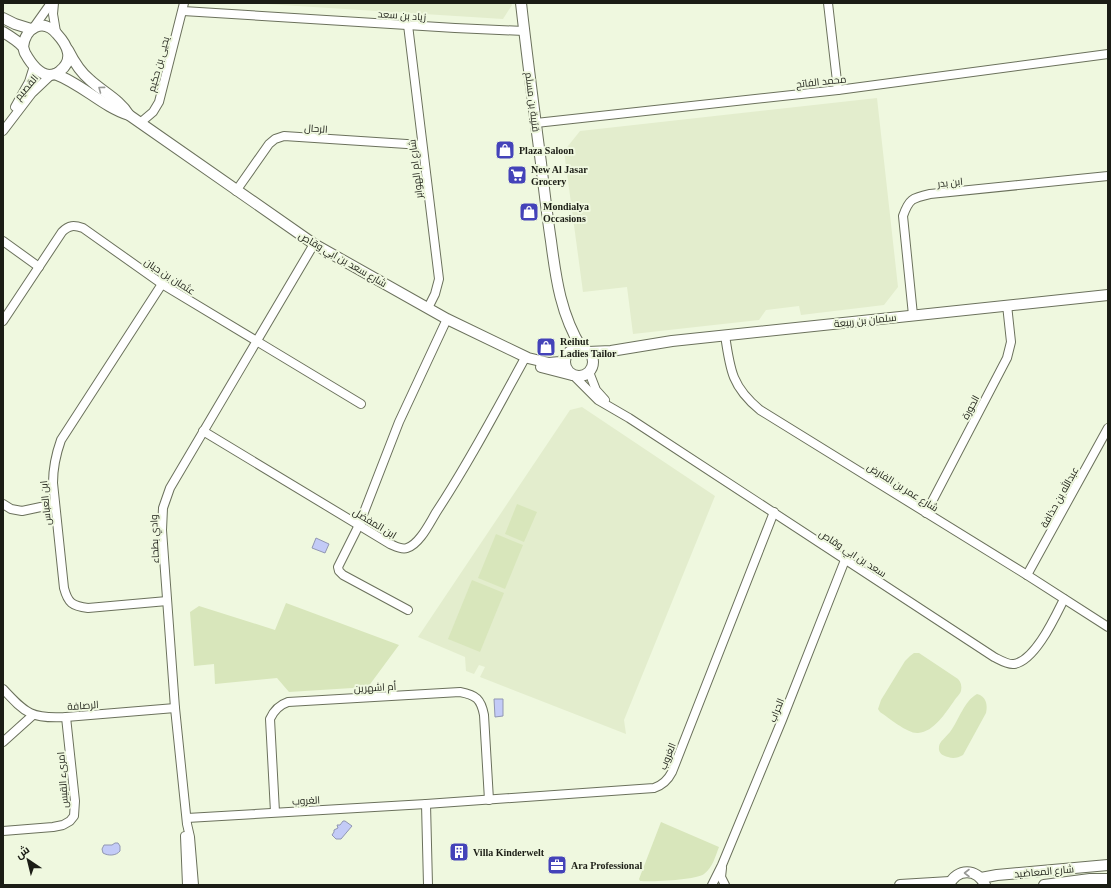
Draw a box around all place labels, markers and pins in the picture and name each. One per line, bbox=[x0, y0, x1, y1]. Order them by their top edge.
shop icon: Plaza Saloon bbox=[494, 139, 516, 161]
place label: Plaza Saloon bbox=[519, 145, 574, 156]
supermarket icon: New Al Jasar Grocery bbox=[506, 164, 528, 186]
place label: New Al Jasar Grocery bbox=[531, 164, 588, 187]
shop icon: Mondialya Occasions bbox=[518, 201, 540, 223]
place label: Mondialya Occasions bbox=[543, 201, 589, 224]
shop icon: Reihut Ladies Tailor bbox=[535, 336, 557, 358]
place label: Reihut Ladies Tailor bbox=[560, 336, 617, 359]
building icon: Villa Kinderwelt bbox=[448, 841, 470, 863]
place label: Villa Kinderwelt bbox=[473, 847, 545, 858]
office icon: Ara Professional bbox=[546, 854, 568, 876]
place label: Ara Professional bbox=[571, 860, 642, 871]

